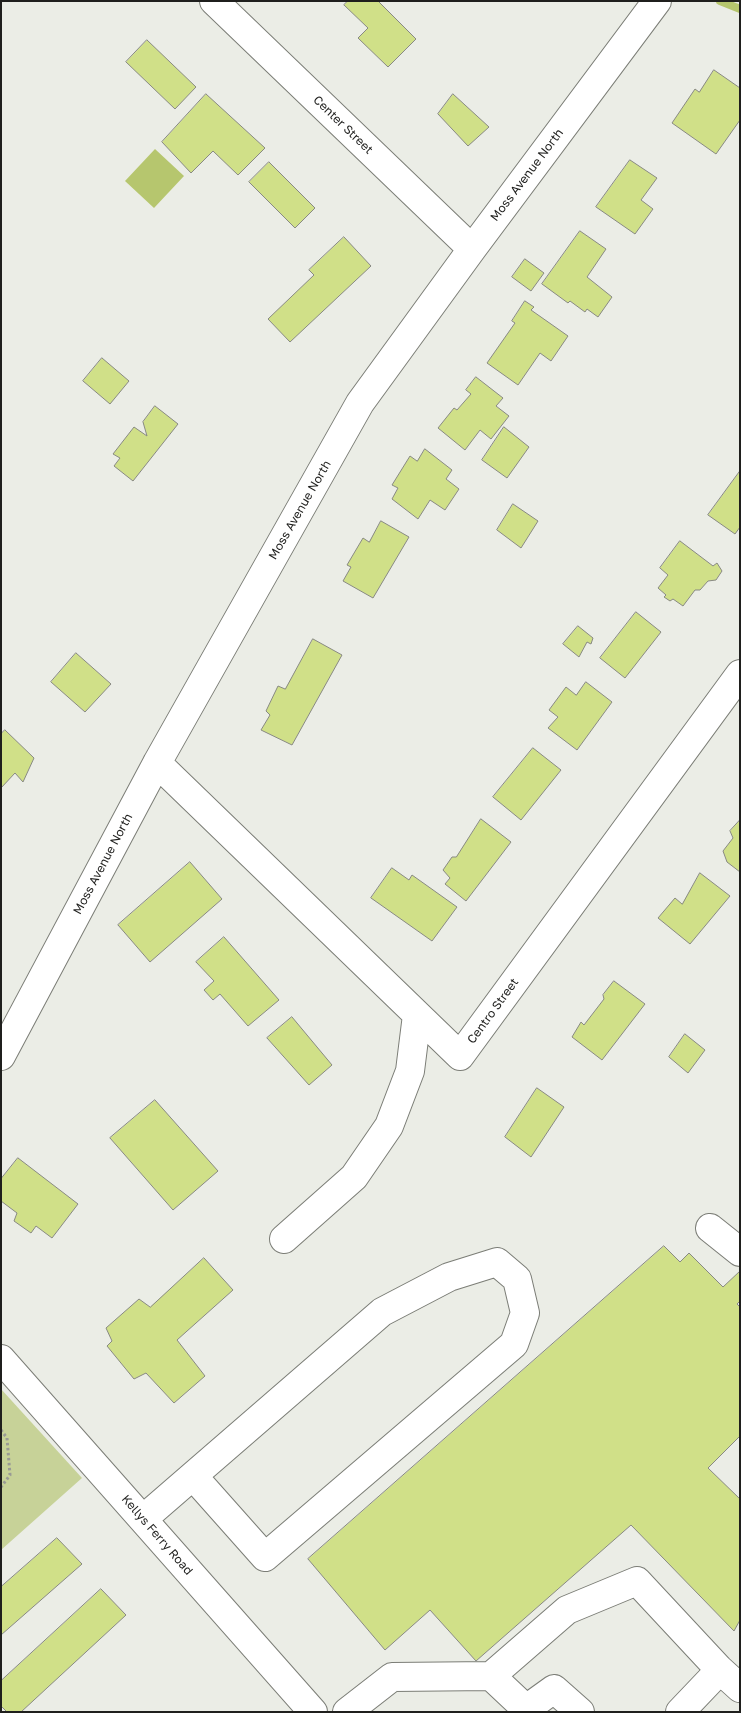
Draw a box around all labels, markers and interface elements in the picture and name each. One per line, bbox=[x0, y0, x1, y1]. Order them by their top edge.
street label: Center Street bbox=[310, 93, 376, 157]
street label: Moss Avenue North bbox=[488, 126, 566, 224]
street label: Moss Avenue North bbox=[266, 458, 334, 562]
street label: Moss Avenue North bbox=[70, 811, 136, 917]
street label: Centro Street bbox=[464, 975, 522, 1047]
street label: Kellys Ferry Road bbox=[118, 1492, 196, 1578]

